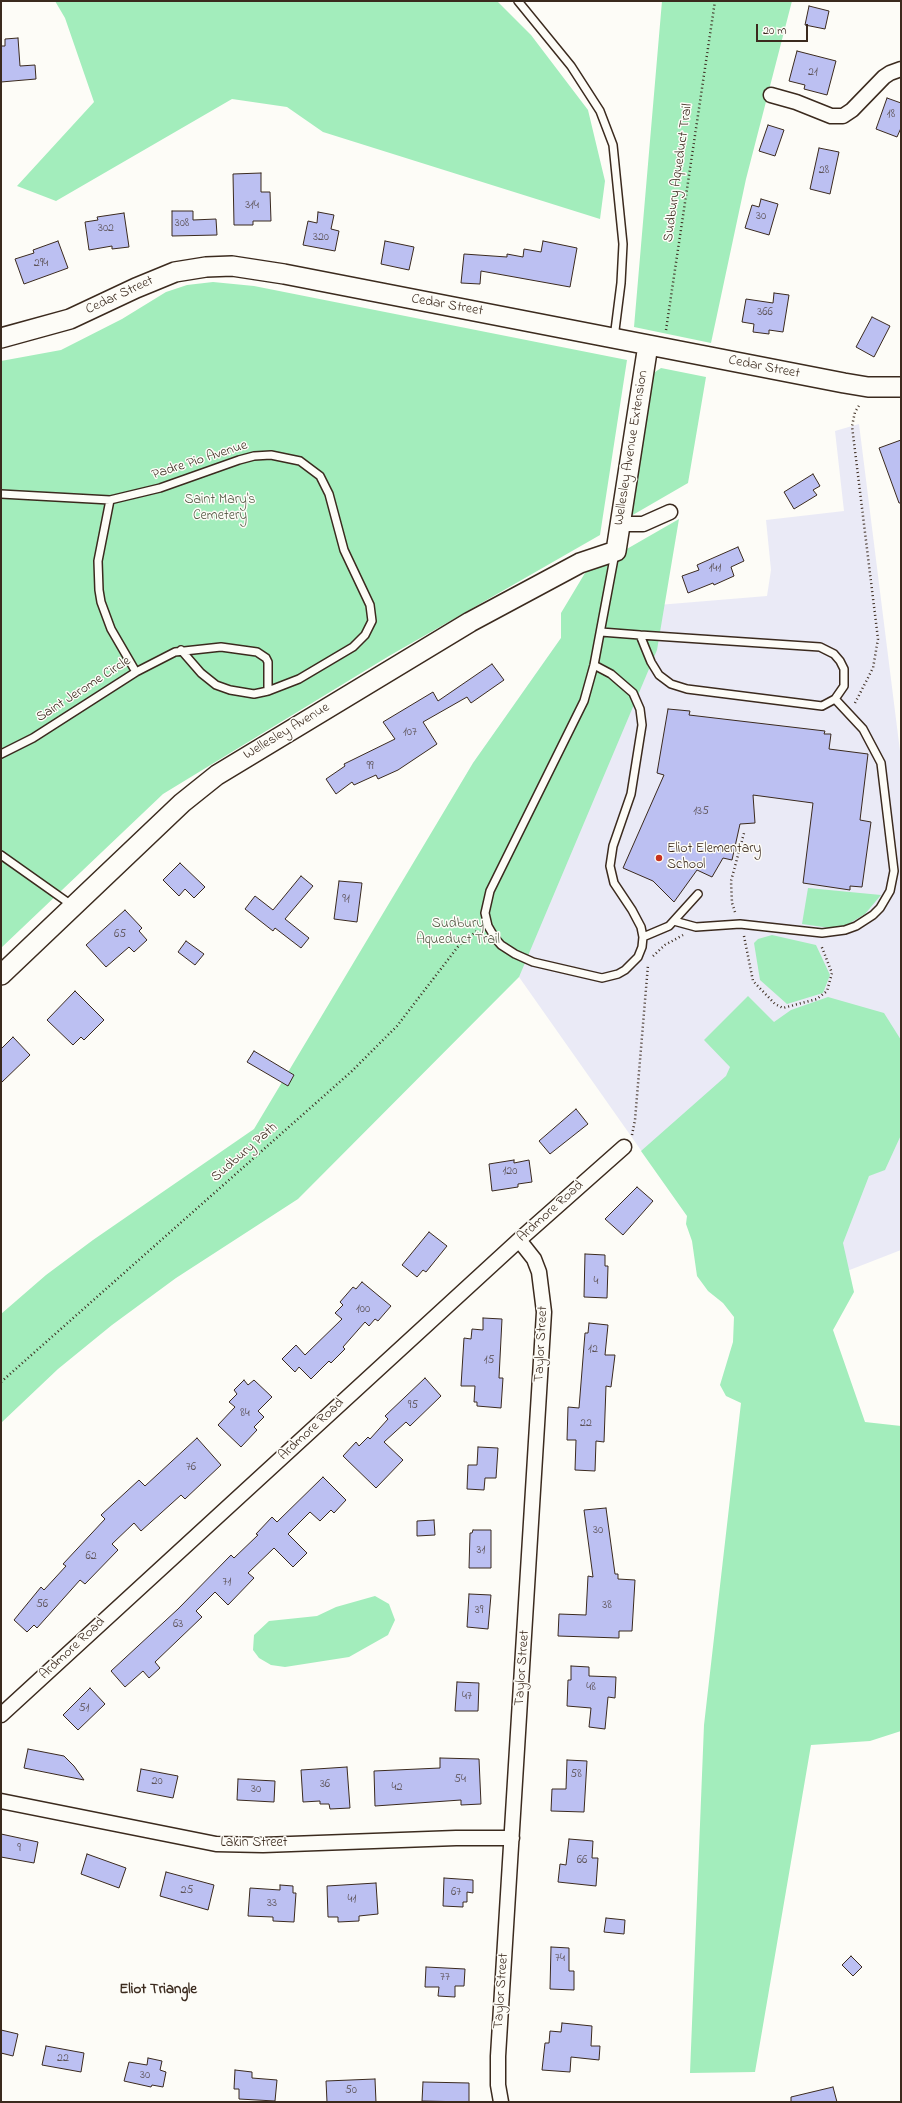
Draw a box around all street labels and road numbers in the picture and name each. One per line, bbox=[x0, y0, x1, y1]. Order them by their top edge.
street label: Sudbury Aqueduct Trail bbox=[661, 103, 697, 243]
street label: Cedar Street bbox=[84, 273, 156, 319]
street label: Cedar Street bbox=[410, 291, 484, 321]
street label: Cedar Street bbox=[727, 353, 801, 383]
street label: Wellesley Avenue Extension bbox=[611, 369, 653, 527]
street label: Padre Pio Avenue bbox=[150, 438, 250, 484]
street label: Saint Jerome Circle bbox=[34, 653, 134, 727]
street label: Wellesley Avenue bbox=[241, 700, 333, 764]
street label: Sudbury Path bbox=[209, 1120, 281, 1186]
street label: Ardmore Road bbox=[514, 1178, 588, 1246]
street label: Taylor Street bbox=[532, 1306, 552, 1382]
street label: Ardmore Road bbox=[276, 1395, 348, 1465]
street label: Ardmore Road bbox=[37, 1614, 109, 1684]
street label: Taylor Street bbox=[512, 1629, 534, 1707]
street label: Lakin Street bbox=[220, 1836, 288, 1852]
street label: Taylor Street bbox=[491, 1952, 513, 2030]

